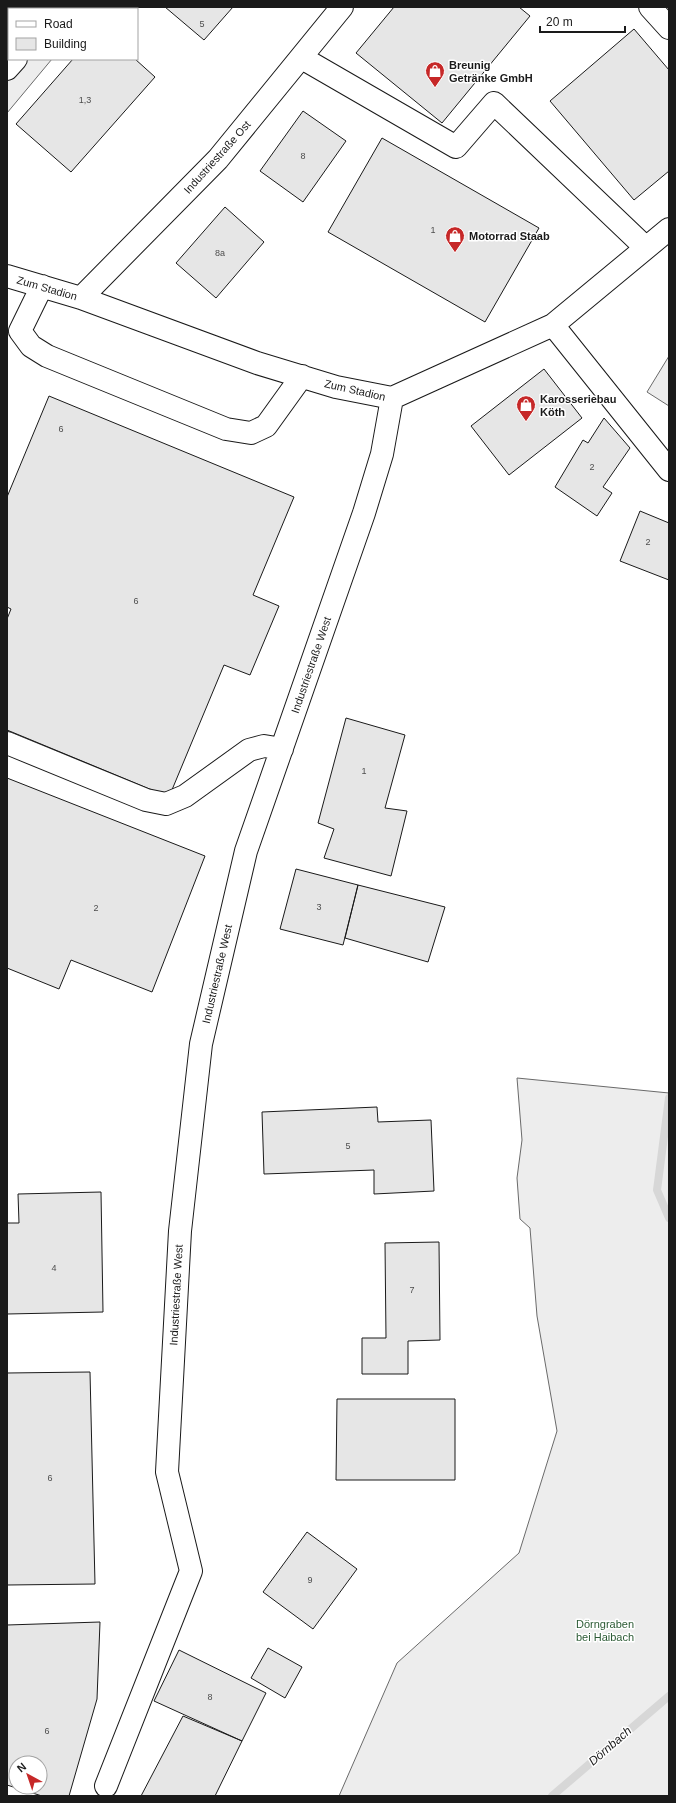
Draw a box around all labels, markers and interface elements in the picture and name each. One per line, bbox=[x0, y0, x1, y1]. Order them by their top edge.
legend bbox=[8, 8, 138, 60]
scale bar bbox=[540, 8, 625, 34]
text: 20 m bbox=[546, 15, 573, 29]
text: Road bbox=[44, 17, 73, 31]
house number: 5 bbox=[199, 19, 205, 29]
text: Building bbox=[44, 37, 87, 51]
place label: Breunig Getränke GmbH bbox=[449, 59, 533, 84]
shop icon: Breunig Getränke GmbH bbox=[424, 60, 446, 88]
house number: 1,3 bbox=[79, 95, 91, 105]
street label: Industriestraße Ost bbox=[181, 118, 253, 196]
house number: 8 bbox=[300, 151, 306, 161]
house number: 1 bbox=[430, 225, 436, 235]
shop icon: Motorrad Staab bbox=[444, 225, 466, 253]
place label: Motorrad Staab bbox=[469, 230, 550, 242]
house number: 8a bbox=[215, 248, 225, 258]
street label: Zum Stadion bbox=[15, 274, 79, 302]
street label: Zum Stadion bbox=[323, 377, 387, 403]
place label: Karosseriebau Köth bbox=[540, 393, 616, 418]
shop icon: Karosseriebau Köth bbox=[515, 394, 537, 422]
house number: 6 bbox=[58, 424, 64, 434]
house number: 2 bbox=[589, 462, 595, 472]
house number: 2 bbox=[645, 537, 651, 547]
house number: 6 bbox=[133, 596, 139, 606]
street label: Industriestraße West bbox=[289, 615, 333, 715]
house number: 1 bbox=[361, 766, 367, 776]
house number: 3 bbox=[316, 902, 322, 912]
house number: 2 bbox=[93, 903, 99, 913]
street label: Industriestraße West bbox=[200, 923, 234, 1025]
house number: 5 bbox=[345, 1141, 351, 1151]
street label: Industriestraße West bbox=[167, 1244, 185, 1346]
house number: 4 bbox=[51, 1263, 57, 1273]
house number: 7 bbox=[409, 1285, 415, 1295]
house number: 6 bbox=[47, 1473, 53, 1483]
house number: 9 bbox=[307, 1575, 313, 1585]
park label: Dörngraben bei Haibach bbox=[576, 1618, 634, 1643]
house number: 8 bbox=[207, 1692, 213, 1702]
water label: Dörnbach bbox=[586, 1723, 634, 1768]
house number: 6 bbox=[44, 1726, 50, 1736]
north arrow bbox=[8, 1755, 48, 1795]
text: N bbox=[15, 1760, 29, 1774]

